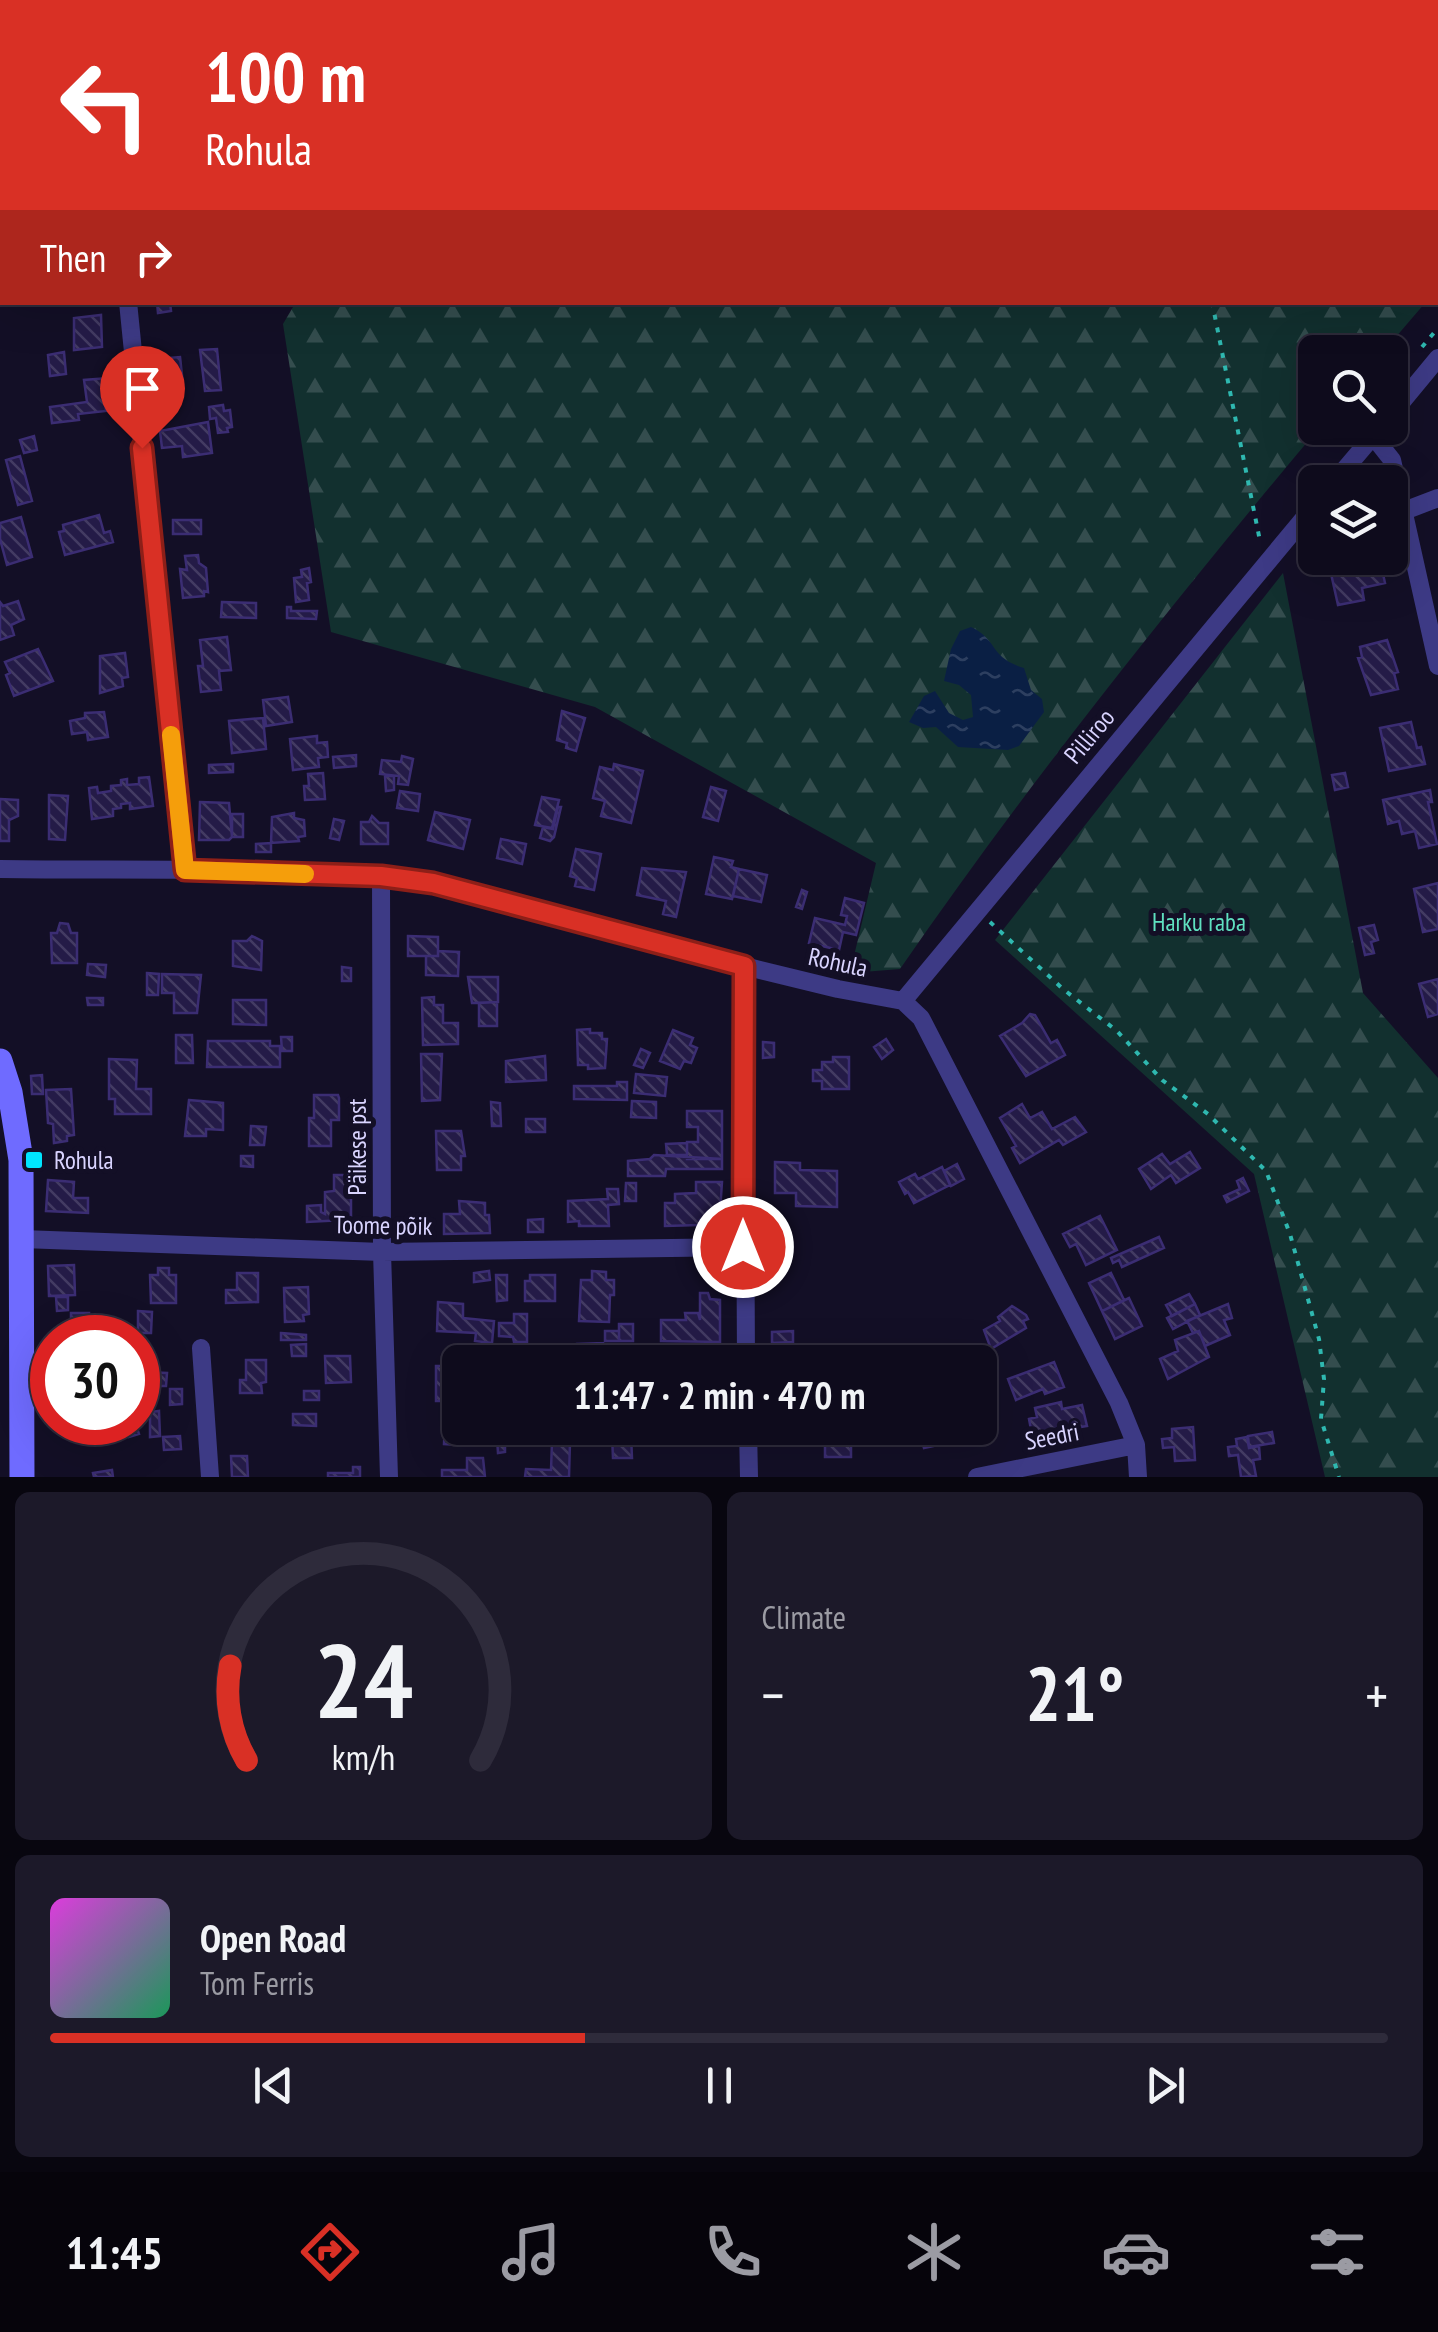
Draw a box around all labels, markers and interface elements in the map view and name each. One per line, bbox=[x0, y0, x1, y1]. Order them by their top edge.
text: 100 m bbox=[205, 31, 366, 121]
icon: left bbox=[40, 40, 170, 170]
text: Rohula bbox=[205, 119, 312, 177]
icon: right bbox=[126, 230, 181, 285]
text: Then bbox=[40, 233, 106, 282]
map controls bbox=[1298, 335, 1408, 575]
button: search bbox=[1298, 335, 1408, 445]
pin bbox=[100, 346, 185, 449]
icon: arrive bbox=[115, 361, 170, 416]
button: layers bbox=[1298, 465, 1408, 575]
street label: Pilliroo bbox=[1057, 702, 1121, 770]
park label: Harku raba bbox=[1152, 906, 1246, 938]
street label: Rohula bbox=[806, 940, 870, 984]
street label: Päikese pst bbox=[341, 1099, 373, 1195]
place label: Rohula bbox=[54, 1144, 114, 1176]
marker: Rohula bbox=[23, 1149, 45, 1171]
position arrow bbox=[691, 1195, 795, 1299]
street label: Toome põik bbox=[333, 1208, 433, 1242]
speed limit sign: 30 bbox=[30, 1315, 160, 1445]
text: 11:47 · 2 min · 470 m bbox=[573, 1370, 866, 1419]
street label: Seedri bbox=[1022, 1415, 1082, 1457]
text: Climate bbox=[762, 1596, 846, 1638]
text: 24 bbox=[314, 1612, 413, 1747]
text: 21° bbox=[1025, 1645, 1124, 1742]
text: − bbox=[762, 1659, 784, 1730]
text: + bbox=[1365, 1659, 1388, 1730]
text: km/h bbox=[332, 1734, 395, 1780]
text: Open Road bbox=[200, 1913, 346, 1962]
text: Tom Ferris bbox=[200, 1962, 314, 2004]
icon: previous bbox=[246, 2058, 301, 2113]
icon: pause bbox=[692, 2058, 747, 2113]
icon: next bbox=[1138, 2058, 1193, 2113]
icon: directions bbox=[295, 2217, 365, 2287]
icon: music bbox=[496, 2217, 566, 2287]
icon: phone bbox=[698, 2217, 768, 2287]
icon: climate bbox=[899, 2217, 969, 2287]
icon: car bbox=[1101, 2217, 1171, 2287]
icon: filters bbox=[1302, 2217, 1372, 2287]
text: 11:45 bbox=[66, 2223, 163, 2281]

